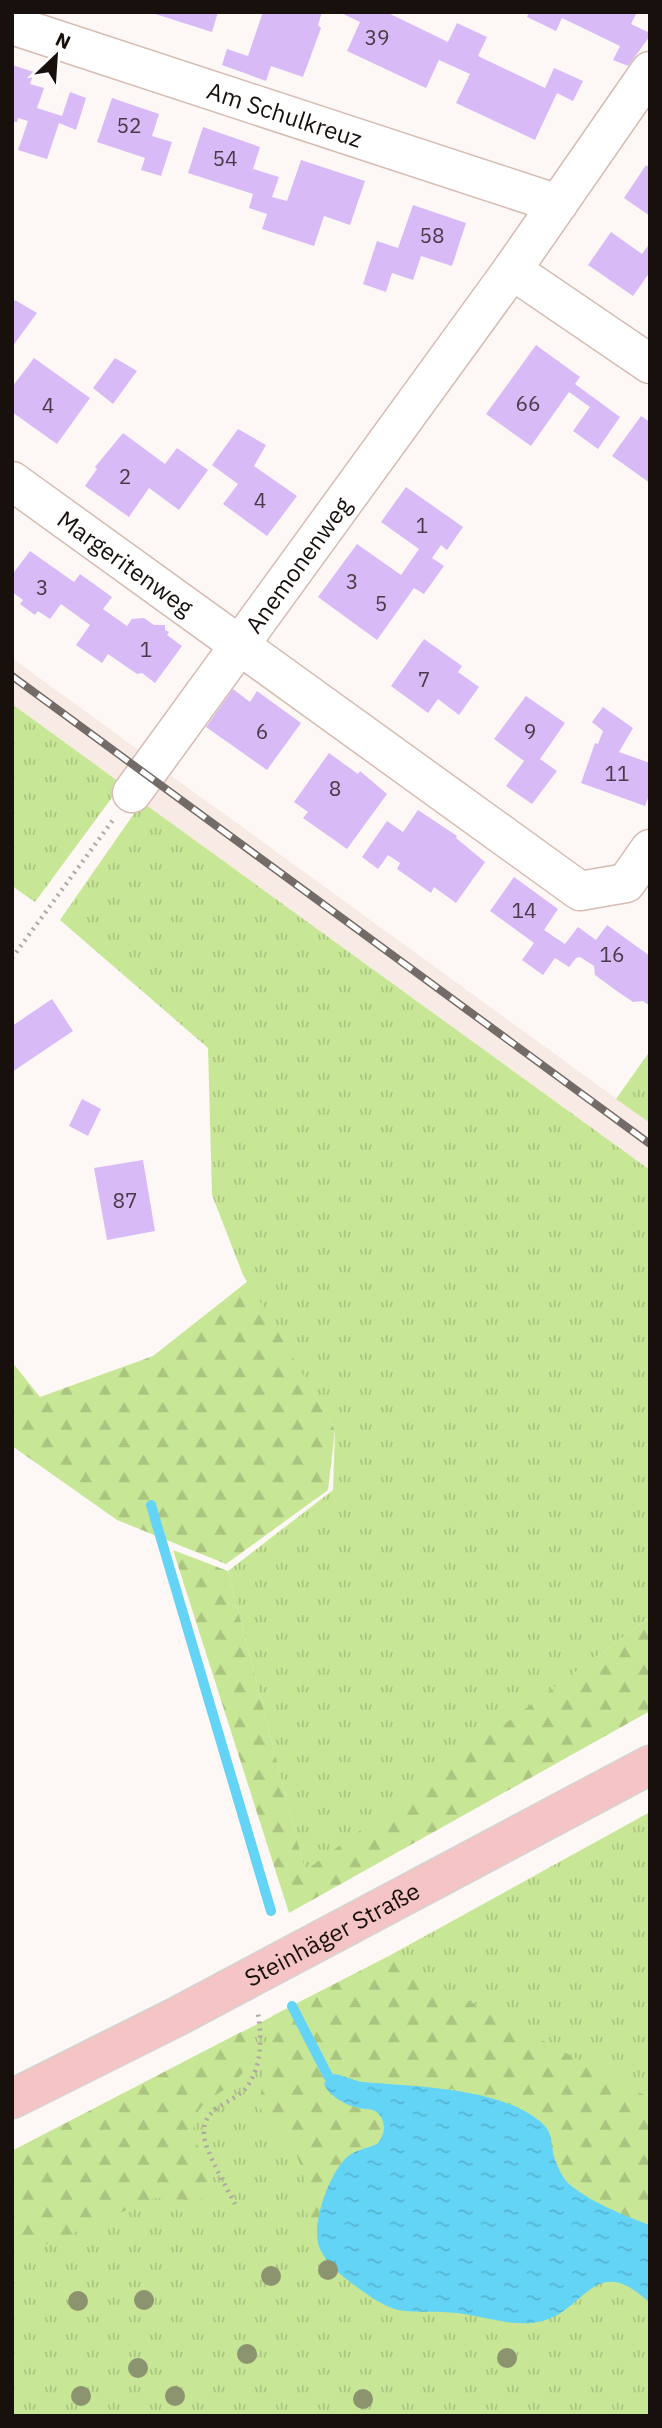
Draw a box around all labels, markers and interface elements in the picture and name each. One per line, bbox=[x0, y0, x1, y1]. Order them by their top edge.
north arrow bbox=[21, 21, 91, 91]
house number: 39 bbox=[364, 23, 390, 51]
text: N bbox=[52, 27, 74, 54]
street label: Am Schulkreuz bbox=[203, 74, 366, 155]
house number: 52 bbox=[116, 111, 142, 139]
house number: 54 bbox=[212, 144, 238, 172]
house number: 58 bbox=[419, 221, 445, 249]
house number: 66 bbox=[515, 389, 541, 417]
house number: 4 bbox=[42, 391, 54, 419]
house number: 2 bbox=[119, 462, 131, 490]
house number: 4 bbox=[254, 486, 266, 514]
street label: Anemonenweg bbox=[237, 490, 358, 639]
street label: Margeritenweg bbox=[51, 503, 200, 623]
house number: 1 bbox=[416, 511, 428, 539]
house number: 3 bbox=[346, 567, 358, 595]
house number: 3 bbox=[36, 573, 48, 601]
house number: 5 bbox=[375, 589, 387, 617]
house number: 1 bbox=[140, 635, 152, 663]
house number: 7 bbox=[418, 665, 430, 693]
house number: 6 bbox=[256, 717, 268, 745]
house number: 9 bbox=[524, 717, 536, 745]
house number: 11 bbox=[604, 759, 630, 787]
house number: 8 bbox=[329, 774, 341, 802]
house number: 14 bbox=[511, 896, 537, 924]
house number: 16 bbox=[599, 940, 625, 968]
house number: 87 bbox=[112, 1186, 138, 1214]
street label: Steinhäger Straße bbox=[239, 1874, 425, 1994]

